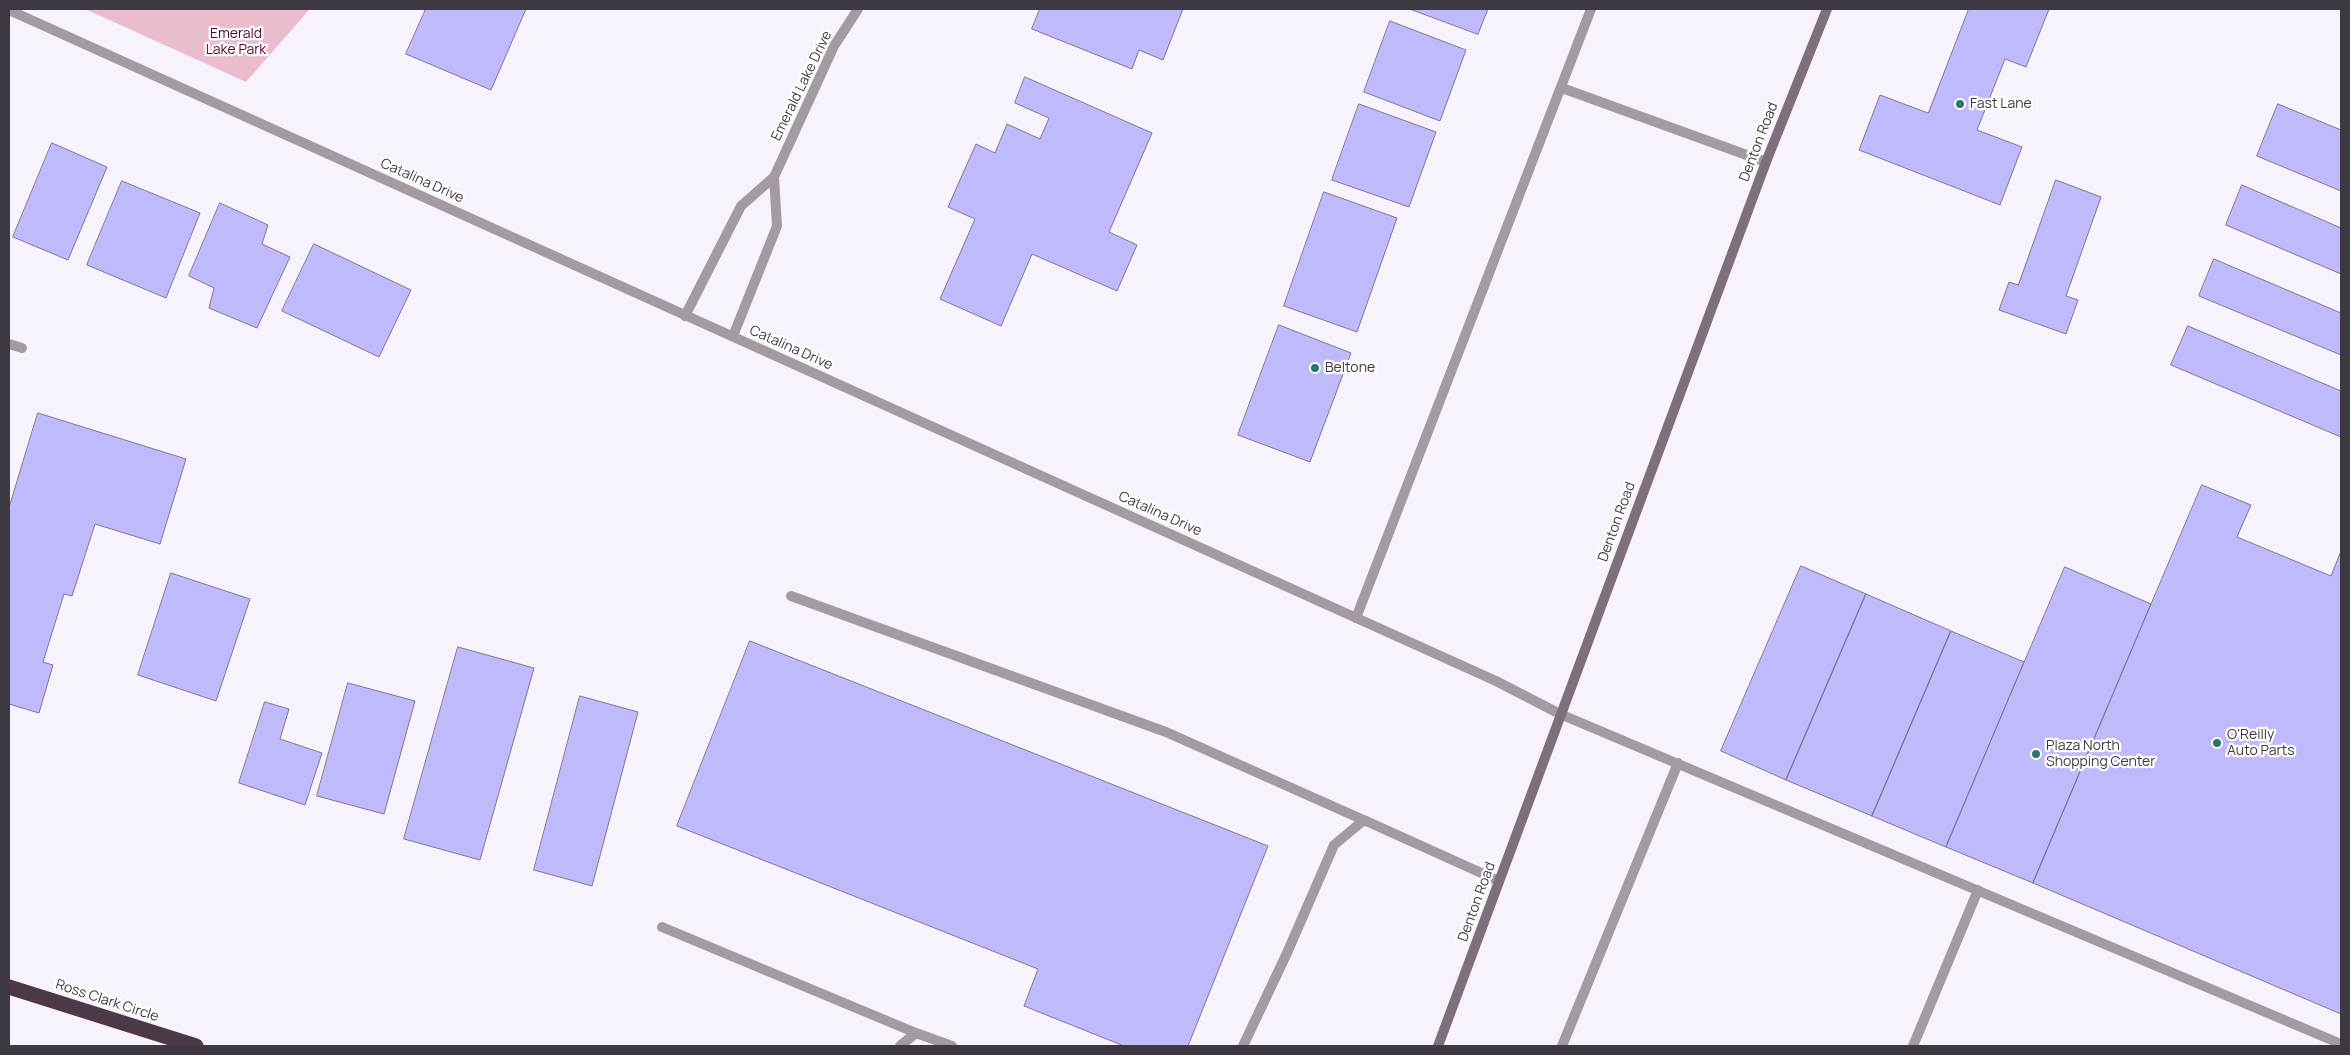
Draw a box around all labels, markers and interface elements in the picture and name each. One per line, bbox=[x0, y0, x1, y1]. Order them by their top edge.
park label: Emerald Lake Park bbox=[206, 26, 266, 58]
street label: Emerald Lake Drive bbox=[768, 28, 836, 144]
place label: Fast Lane bbox=[1970, 96, 2032, 112]
marker: Fast Lane bbox=[1954, 98, 1966, 110]
street label: Denton Road bbox=[1736, 100, 1782, 184]
street label: Catalina Drive bbox=[378, 155, 466, 207]
street label: Catalina Drive bbox=[747, 322, 835, 374]
place label: Beltone bbox=[1325, 360, 1375, 376]
marker: Beltone bbox=[1309, 362, 1321, 374]
street label: Denton Road bbox=[1595, 480, 1639, 564]
street label: Catalina Drive bbox=[1116, 488, 1204, 540]
place label: O'Reilly Auto Parts bbox=[2227, 727, 2295, 760]
marker: O'Reilly Auto Parts bbox=[2211, 737, 2223, 749]
place label: Plaza North Shopping Center bbox=[2046, 738, 2155, 770]
marker: Plaza North Shopping Center bbox=[2030, 748, 2042, 760]
street label: Denton Road bbox=[1455, 860, 1499, 944]
street label: Ross Clark Circle bbox=[53, 976, 161, 1026]

